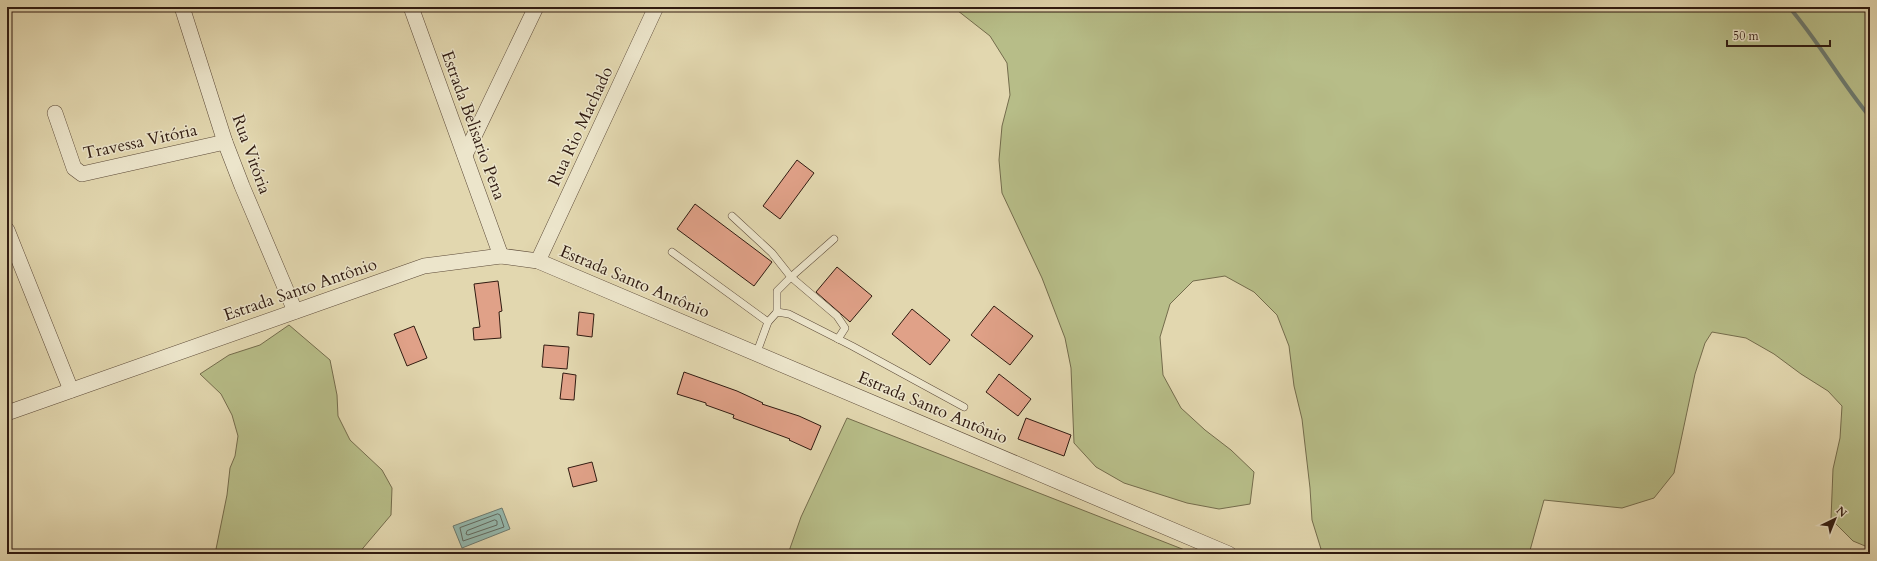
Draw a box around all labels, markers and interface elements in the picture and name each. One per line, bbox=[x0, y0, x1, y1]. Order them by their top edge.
scale bar bbox=[1727, 22, 1830, 48]
text: 50 m bbox=[1733, 28, 1760, 44]
street label: Estrada Belisario Pena bbox=[436, 47, 511, 203]
street label: Rua Rio Machado bbox=[543, 63, 618, 190]
street label: Rua Vitória bbox=[226, 111, 277, 198]
street label: Travessa Vitória bbox=[81, 118, 200, 165]
street label: Estrada Santo Antônio bbox=[556, 239, 713, 323]
street label: Estrada Santo Antônio bbox=[220, 252, 380, 326]
street label: Estrada Santo Antônio bbox=[854, 365, 1011, 449]
north arrow bbox=[1815, 499, 1855, 539]
text: N bbox=[1833, 503, 1850, 521]

